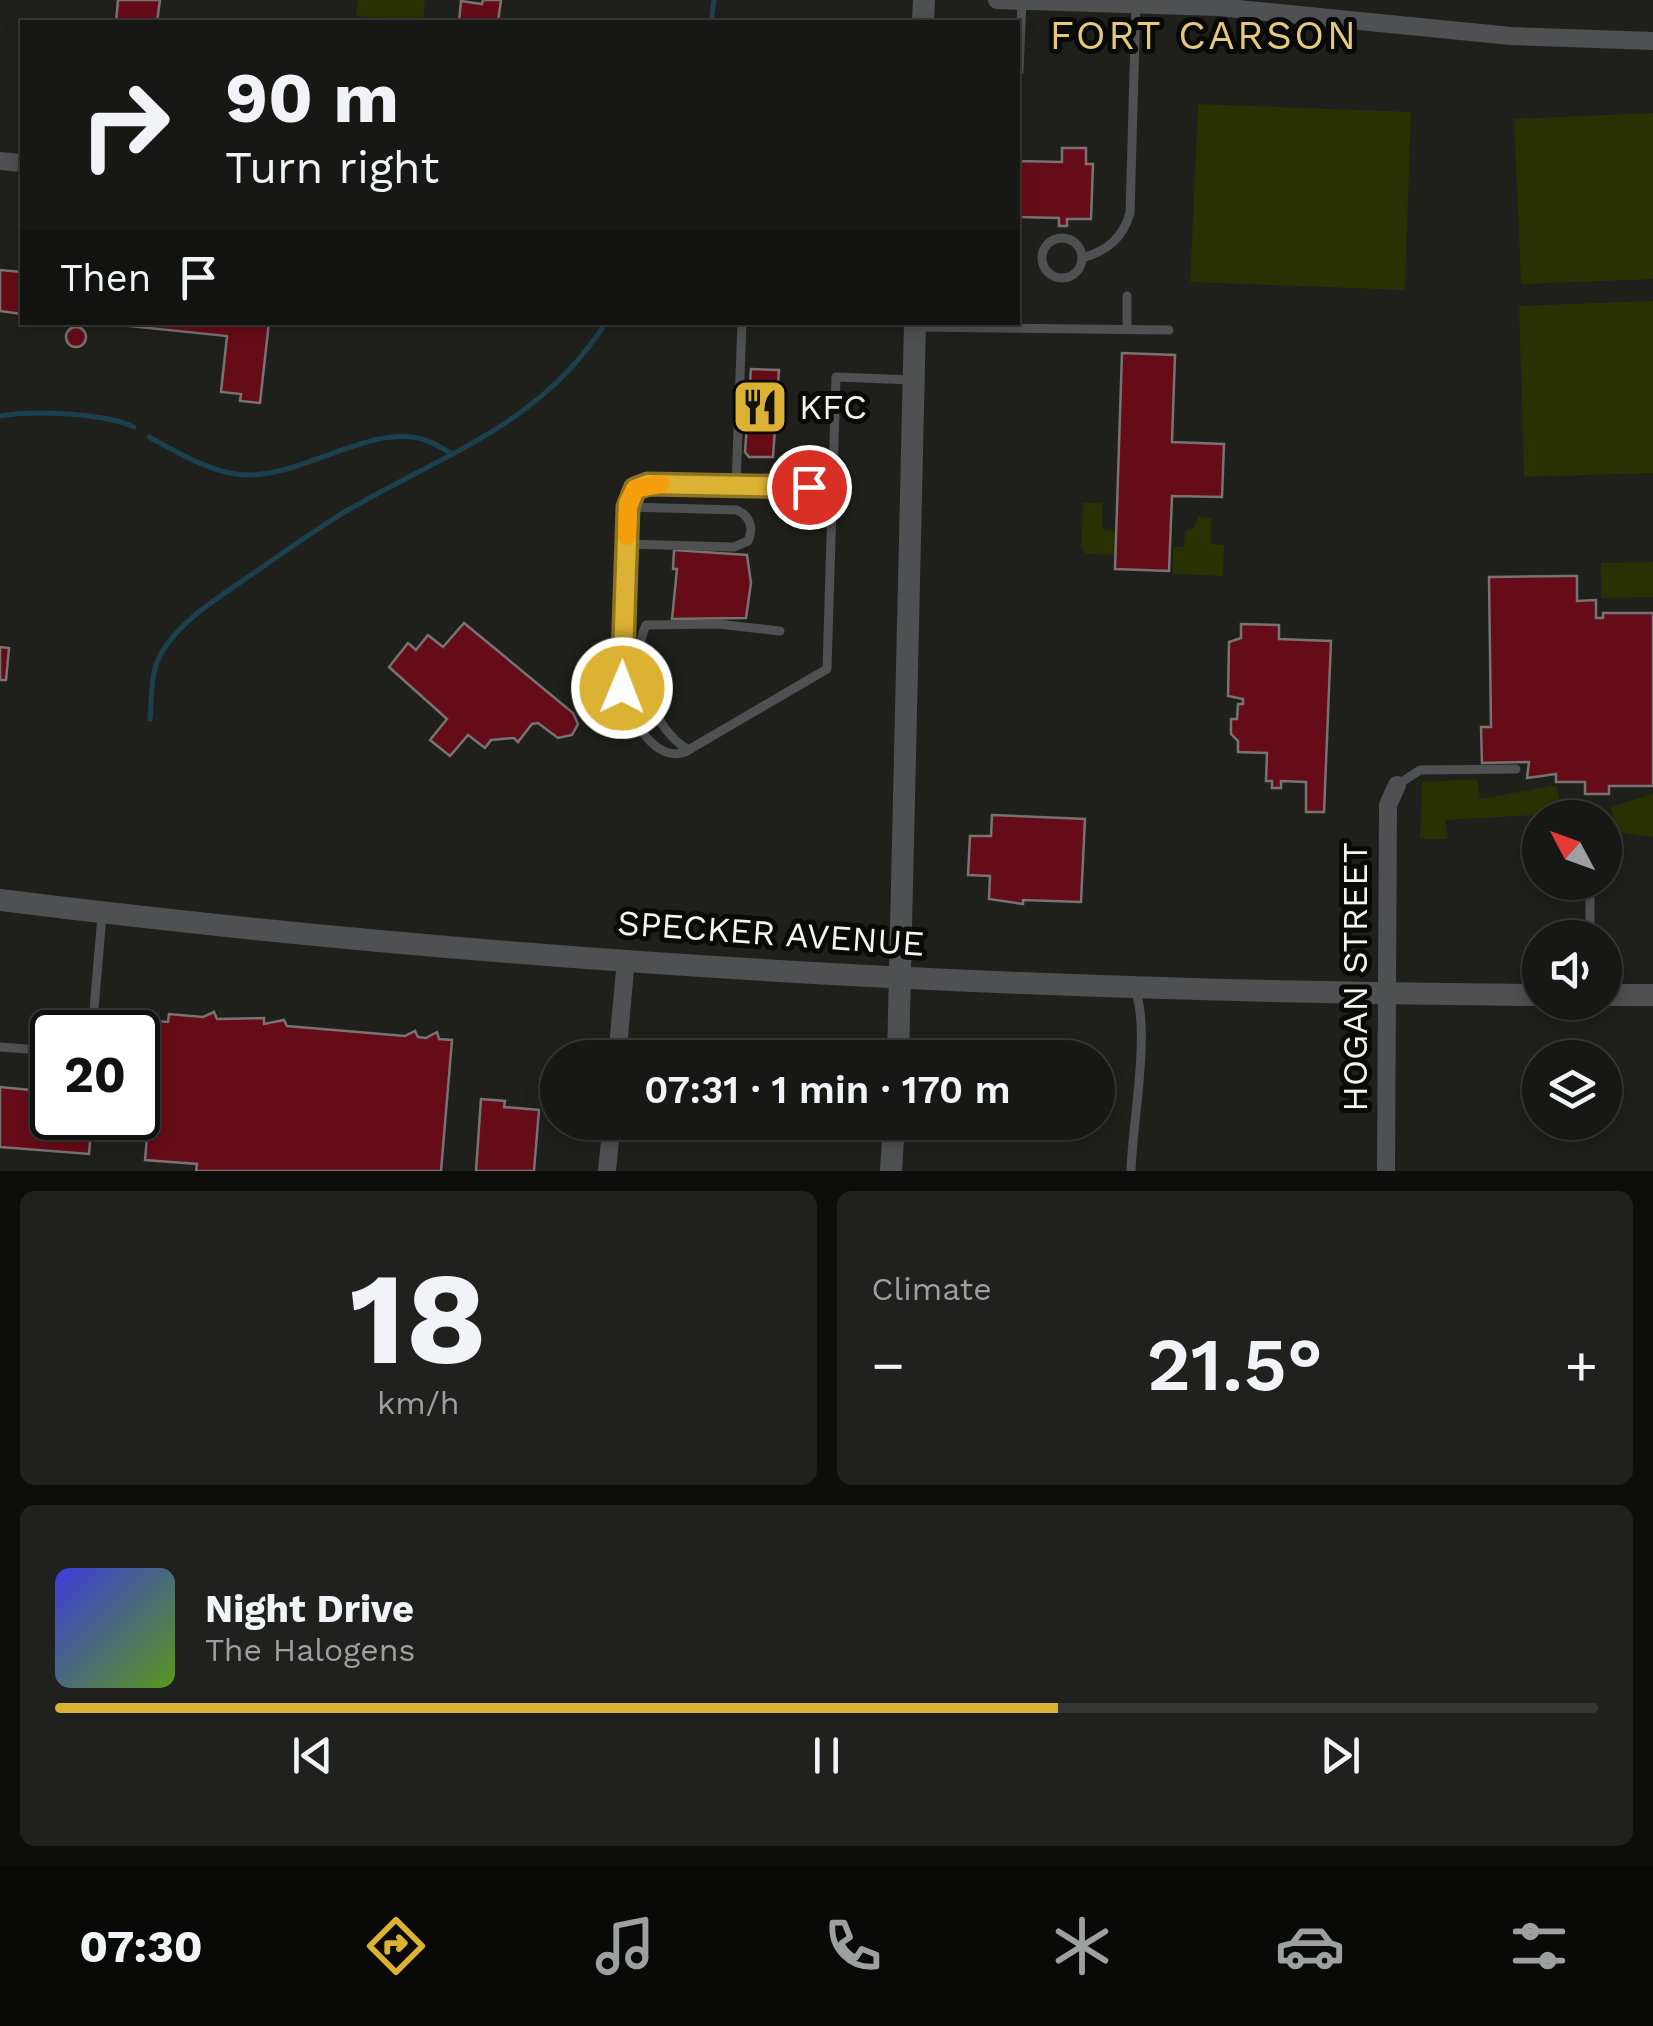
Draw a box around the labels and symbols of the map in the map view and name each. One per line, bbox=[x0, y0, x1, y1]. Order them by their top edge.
district label: FORT CARSON bbox=[1049, 12, 1359, 59]
restaurant icon: KFC bbox=[730, 377, 790, 437]
place label: KFC bbox=[799, 386, 867, 428]
pin bbox=[767, 445, 852, 530]
position arrow bbox=[570, 636, 674, 740]
north arrow bbox=[1522, 800, 1622, 900]
street label: HOGAN STREET bbox=[1334, 842, 1376, 1112]
street label: SPECKER AVENUE bbox=[616, 901, 926, 965]
speed limit sign: 20 bbox=[30, 1010, 160, 1140]

